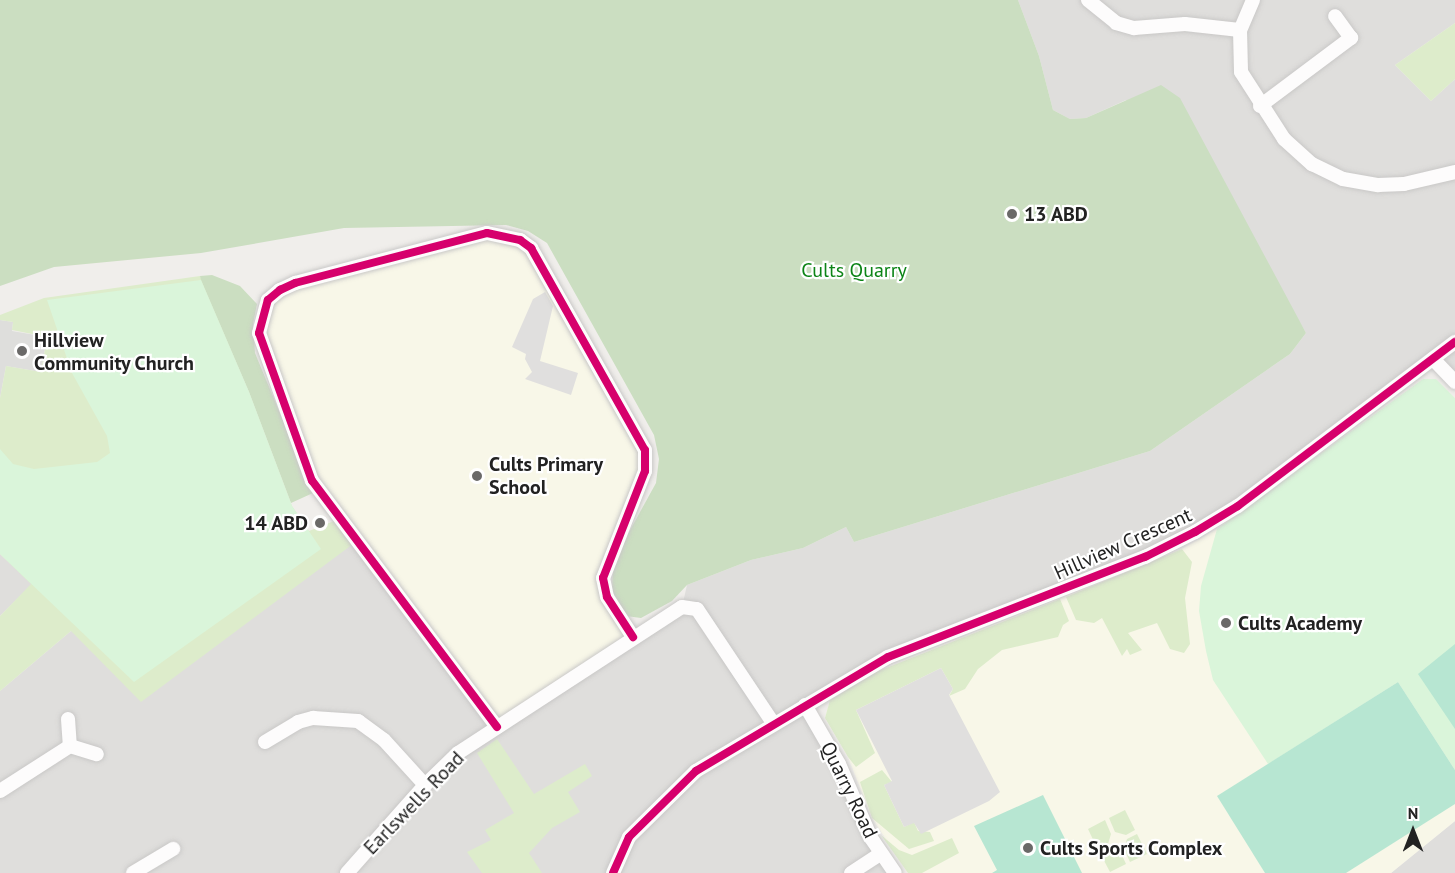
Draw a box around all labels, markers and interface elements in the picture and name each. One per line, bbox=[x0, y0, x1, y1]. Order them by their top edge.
place label: 13 ABD bbox=[1024, 202, 1089, 226]
marker: 13 ABD bbox=[1005, 207, 1019, 221]
park label: Cults Quarry bbox=[801, 258, 907, 282]
place label: Hillview Community Church bbox=[34, 328, 195, 375]
marker: Hillview Community Church bbox=[15, 344, 29, 358]
place label: Cults Primary School bbox=[489, 452, 603, 499]
marker: Cults Primary School bbox=[470, 469, 484, 483]
street label: Hillview Crescent bbox=[1050, 503, 1196, 585]
place label: 14 ABD bbox=[243, 511, 308, 535]
marker: 14 ABD bbox=[313, 516, 327, 530]
place label: Cults Academy bbox=[1238, 611, 1363, 635]
marker: Cults Academy bbox=[1219, 616, 1233, 630]
street label: Quarry Road bbox=[815, 738, 883, 842]
street label: Earlswells Road bbox=[359, 746, 469, 860]
north arrow bbox=[1383, 801, 1443, 861]
text: N bbox=[1408, 803, 1418, 823]
place label: Cults Sports Complex bbox=[1040, 836, 1223, 860]
marker: Cults Sports Complex bbox=[1021, 841, 1035, 855]

